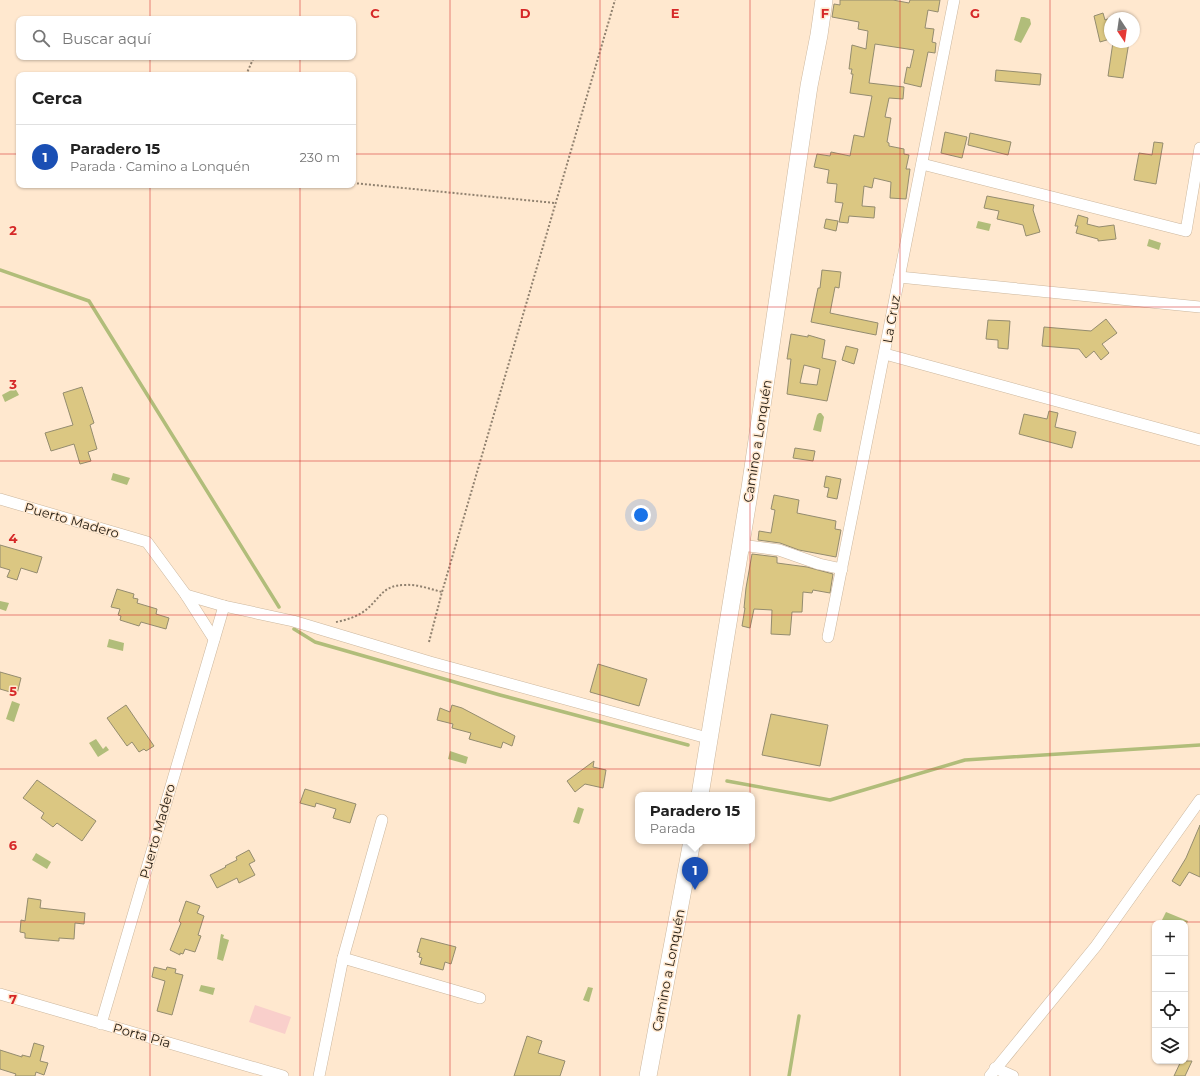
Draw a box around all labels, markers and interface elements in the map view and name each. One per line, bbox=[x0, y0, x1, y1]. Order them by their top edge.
text: C bbox=[370, 5, 380, 21]
text: D bbox=[520, 5, 531, 21]
text: E bbox=[671, 5, 680, 21]
text: F bbox=[821, 5, 829, 21]
text: G bbox=[970, 5, 980, 21]
north arrow bbox=[1104, 12, 1140, 48]
search box bbox=[16, 16, 356, 60]
icon: search bbox=[30, 27, 52, 49]
text: Buscar aquí bbox=[62, 29, 151, 48]
text: Cerca bbox=[32, 88, 82, 108]
text: Paradero 15 bbox=[70, 139, 160, 158]
text: 1 bbox=[42, 149, 48, 165]
text: 230 m bbox=[299, 149, 340, 165]
text: Parada · Camino a Lonquén bbox=[70, 158, 250, 174]
text: 2 bbox=[9, 222, 17, 238]
street label: La Cruz bbox=[879, 293, 903, 344]
text: 3 bbox=[8, 376, 17, 392]
street label: Camino a Lonquén bbox=[739, 378, 775, 504]
street label: Puerto Madero bbox=[23, 499, 121, 541]
your location bbox=[631, 505, 651, 525]
text: 4 bbox=[9, 530, 18, 546]
text: 5 bbox=[9, 683, 17, 699]
street label: Puerto Madero bbox=[136, 782, 178, 880]
popup bbox=[635, 792, 755, 844]
text: Paradero 15 bbox=[650, 801, 740, 820]
text: Parada bbox=[650, 820, 696, 836]
text: 6 bbox=[9, 837, 18, 853]
pin: 1 bbox=[682, 857, 708, 890]
street label: Camino a Lonquén bbox=[648, 908, 688, 1032]
map controls bbox=[1152, 920, 1188, 1064]
button: + bbox=[1152, 920, 1188, 956]
button: − bbox=[1152, 956, 1188, 992]
text: 7 bbox=[9, 991, 17, 1007]
button: locate bbox=[1152, 992, 1188, 1028]
street label: Porta Pía bbox=[111, 1019, 173, 1051]
button: layers bbox=[1152, 1028, 1188, 1064]

